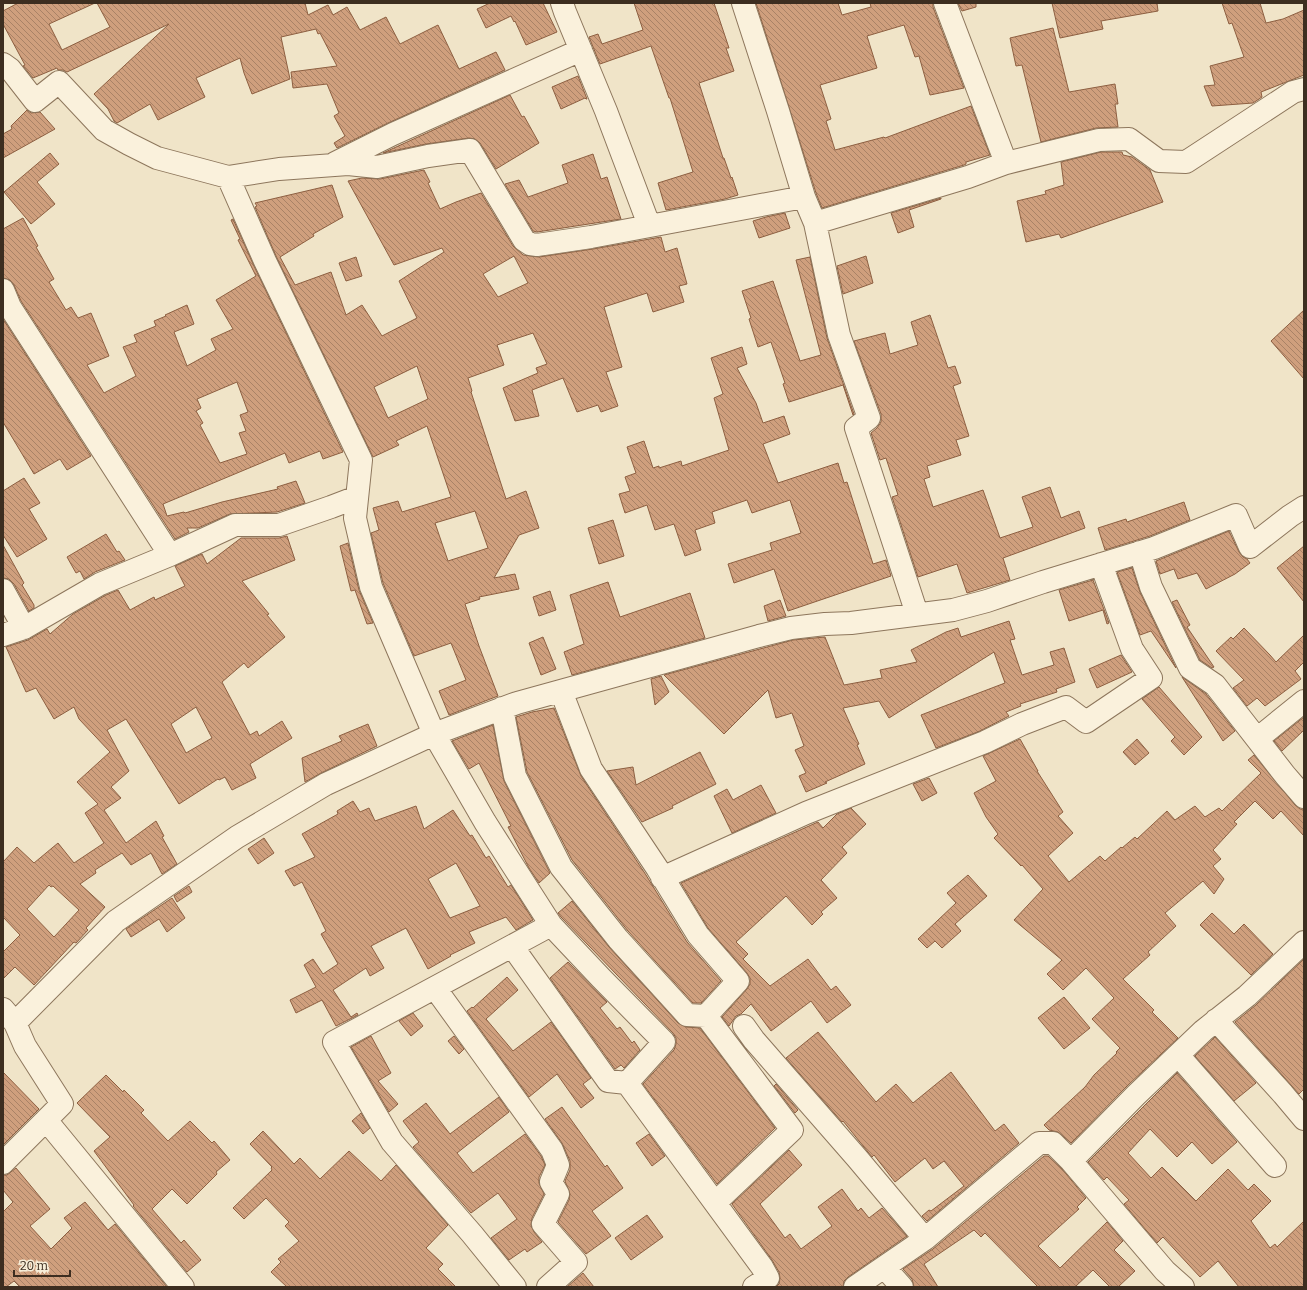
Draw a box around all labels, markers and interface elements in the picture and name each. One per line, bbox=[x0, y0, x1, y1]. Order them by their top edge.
scale bar bbox=[14, 1252, 70, 1278]
text: 20 m bbox=[20, 1259, 49, 1273]

